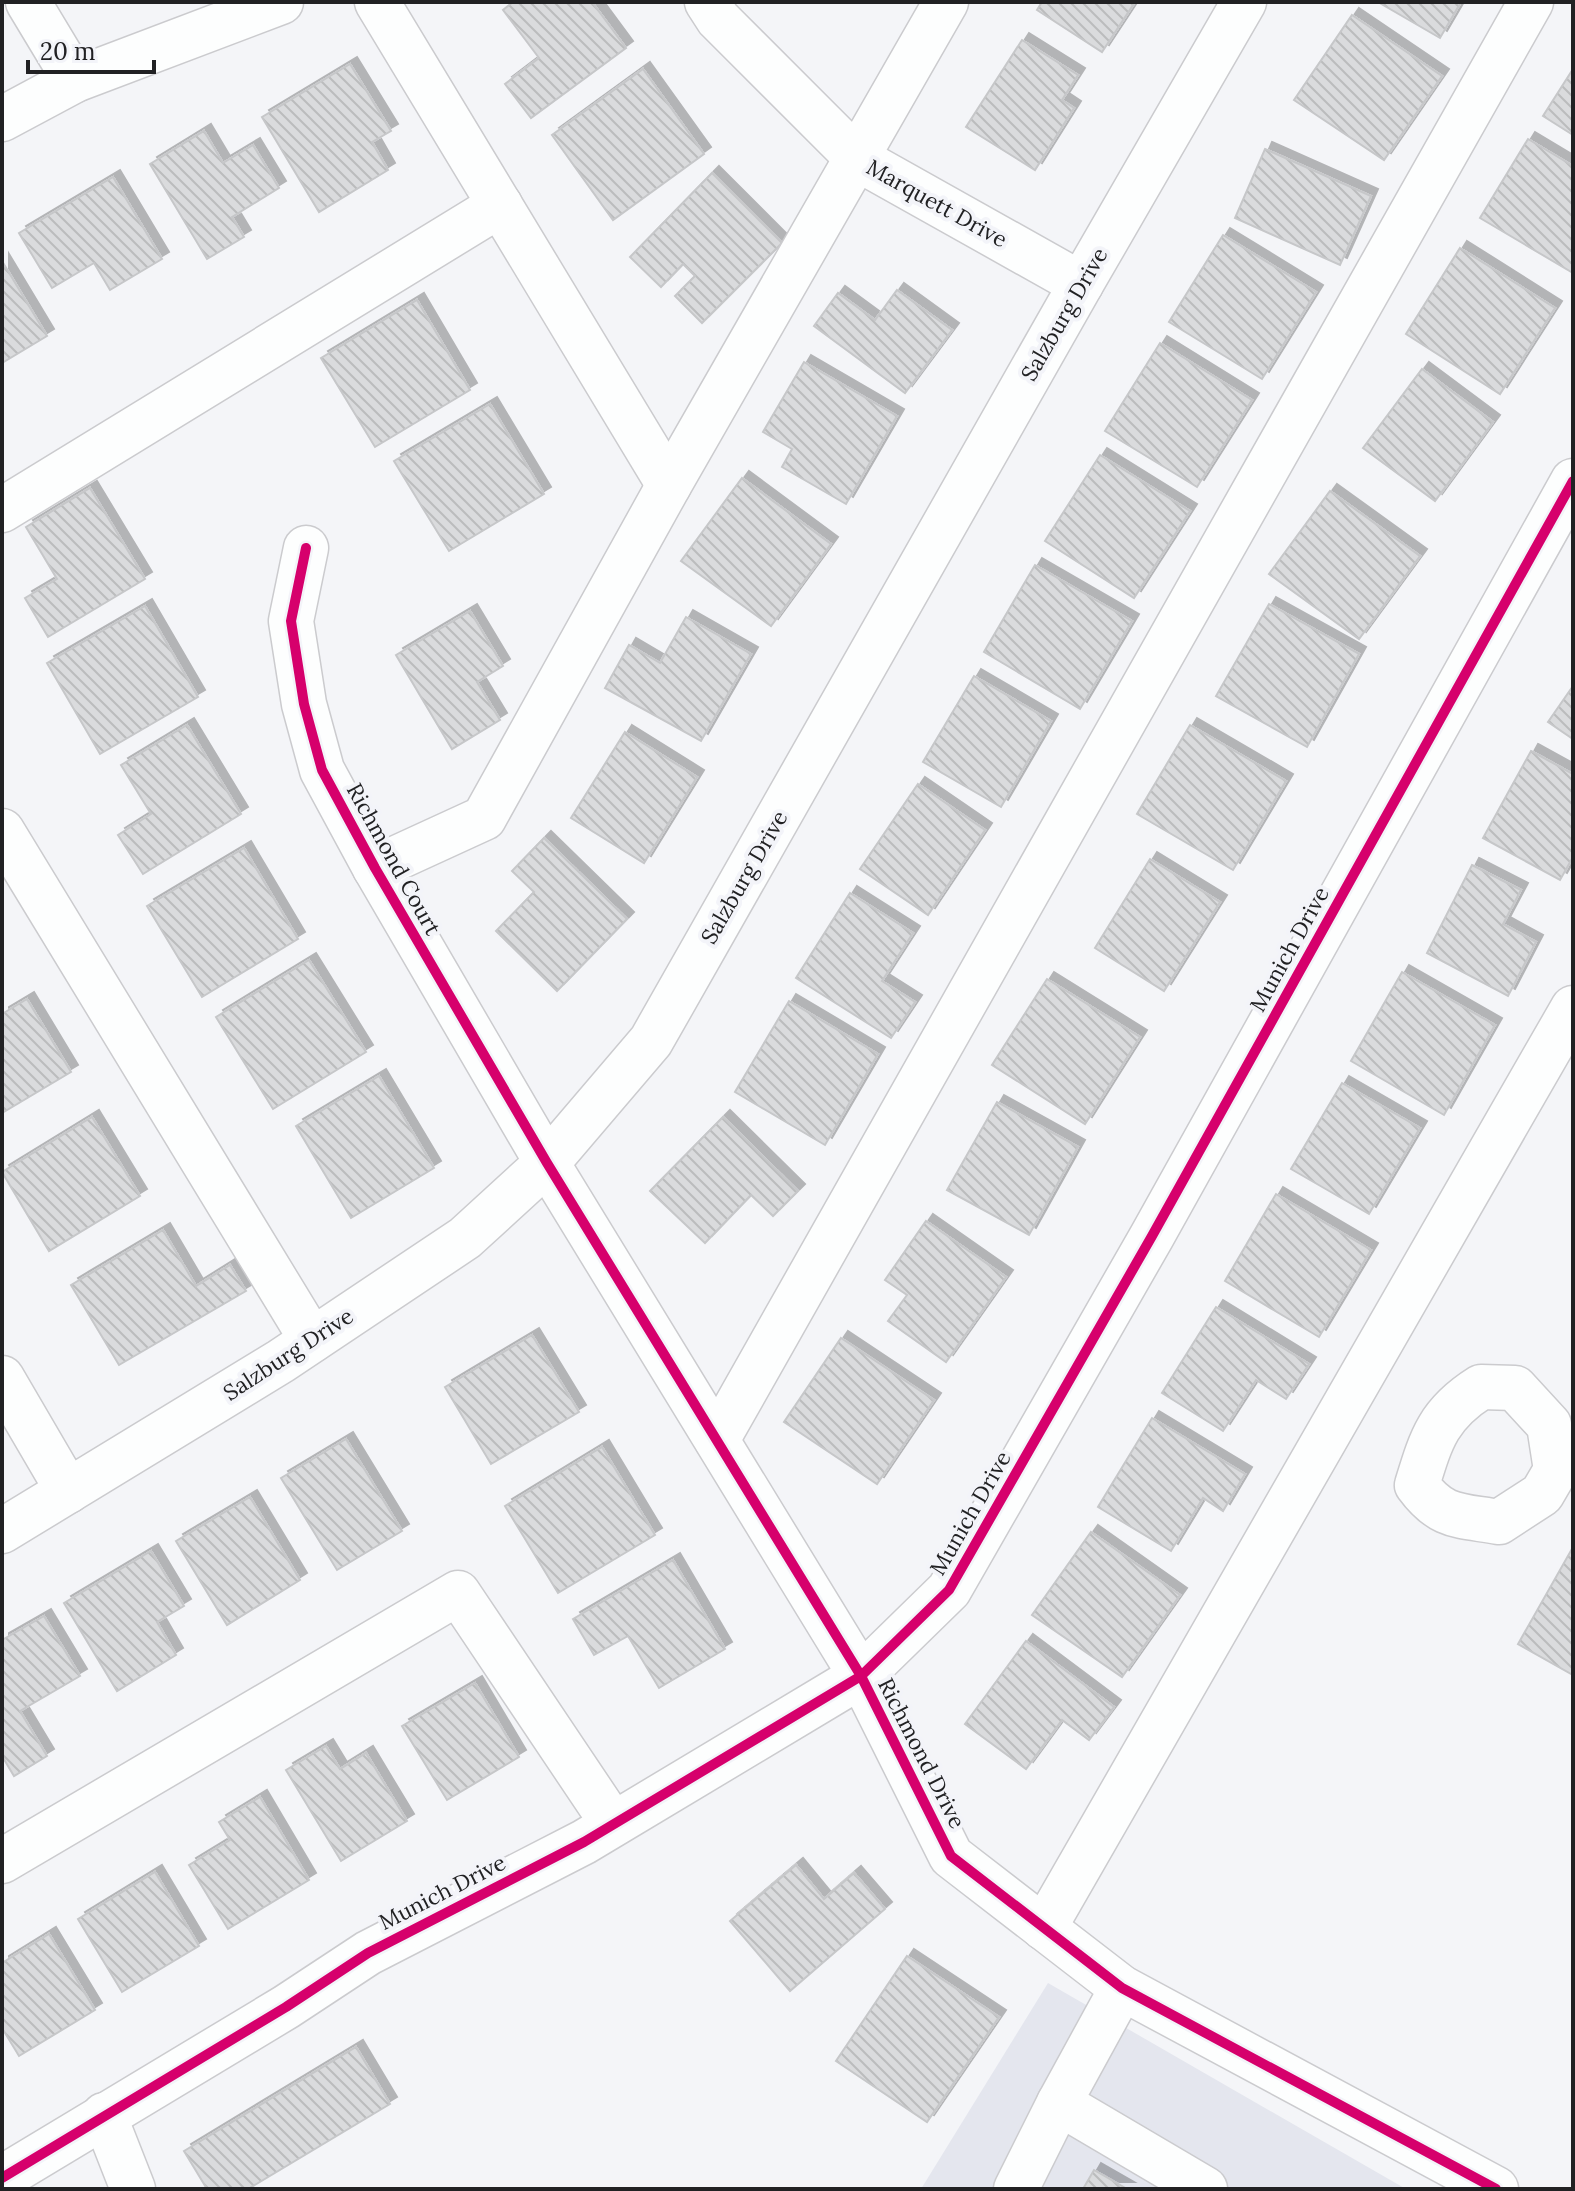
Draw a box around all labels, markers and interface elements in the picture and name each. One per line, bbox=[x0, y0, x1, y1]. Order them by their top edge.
scale bar bbox=[28, 24, 154, 74]
text: 20 m bbox=[40, 36, 96, 67]
street label: Marquett Drive bbox=[862, 153, 1012, 253]
street label: Salzburg Drive bbox=[1015, 242, 1114, 386]
street label: Richmond Court bbox=[341, 778, 448, 940]
street label: Salzburg Drive bbox=[695, 805, 794, 949]
street label: Munich Drive bbox=[1243, 882, 1335, 1016]
street label: Salzburg Drive bbox=[218, 1302, 358, 1406]
street label: Munich Drive bbox=[923, 1446, 1017, 1580]
street label: Richmond Drive bbox=[872, 1673, 972, 1833]
street label: Munich Drive bbox=[374, 1848, 510, 1936]

